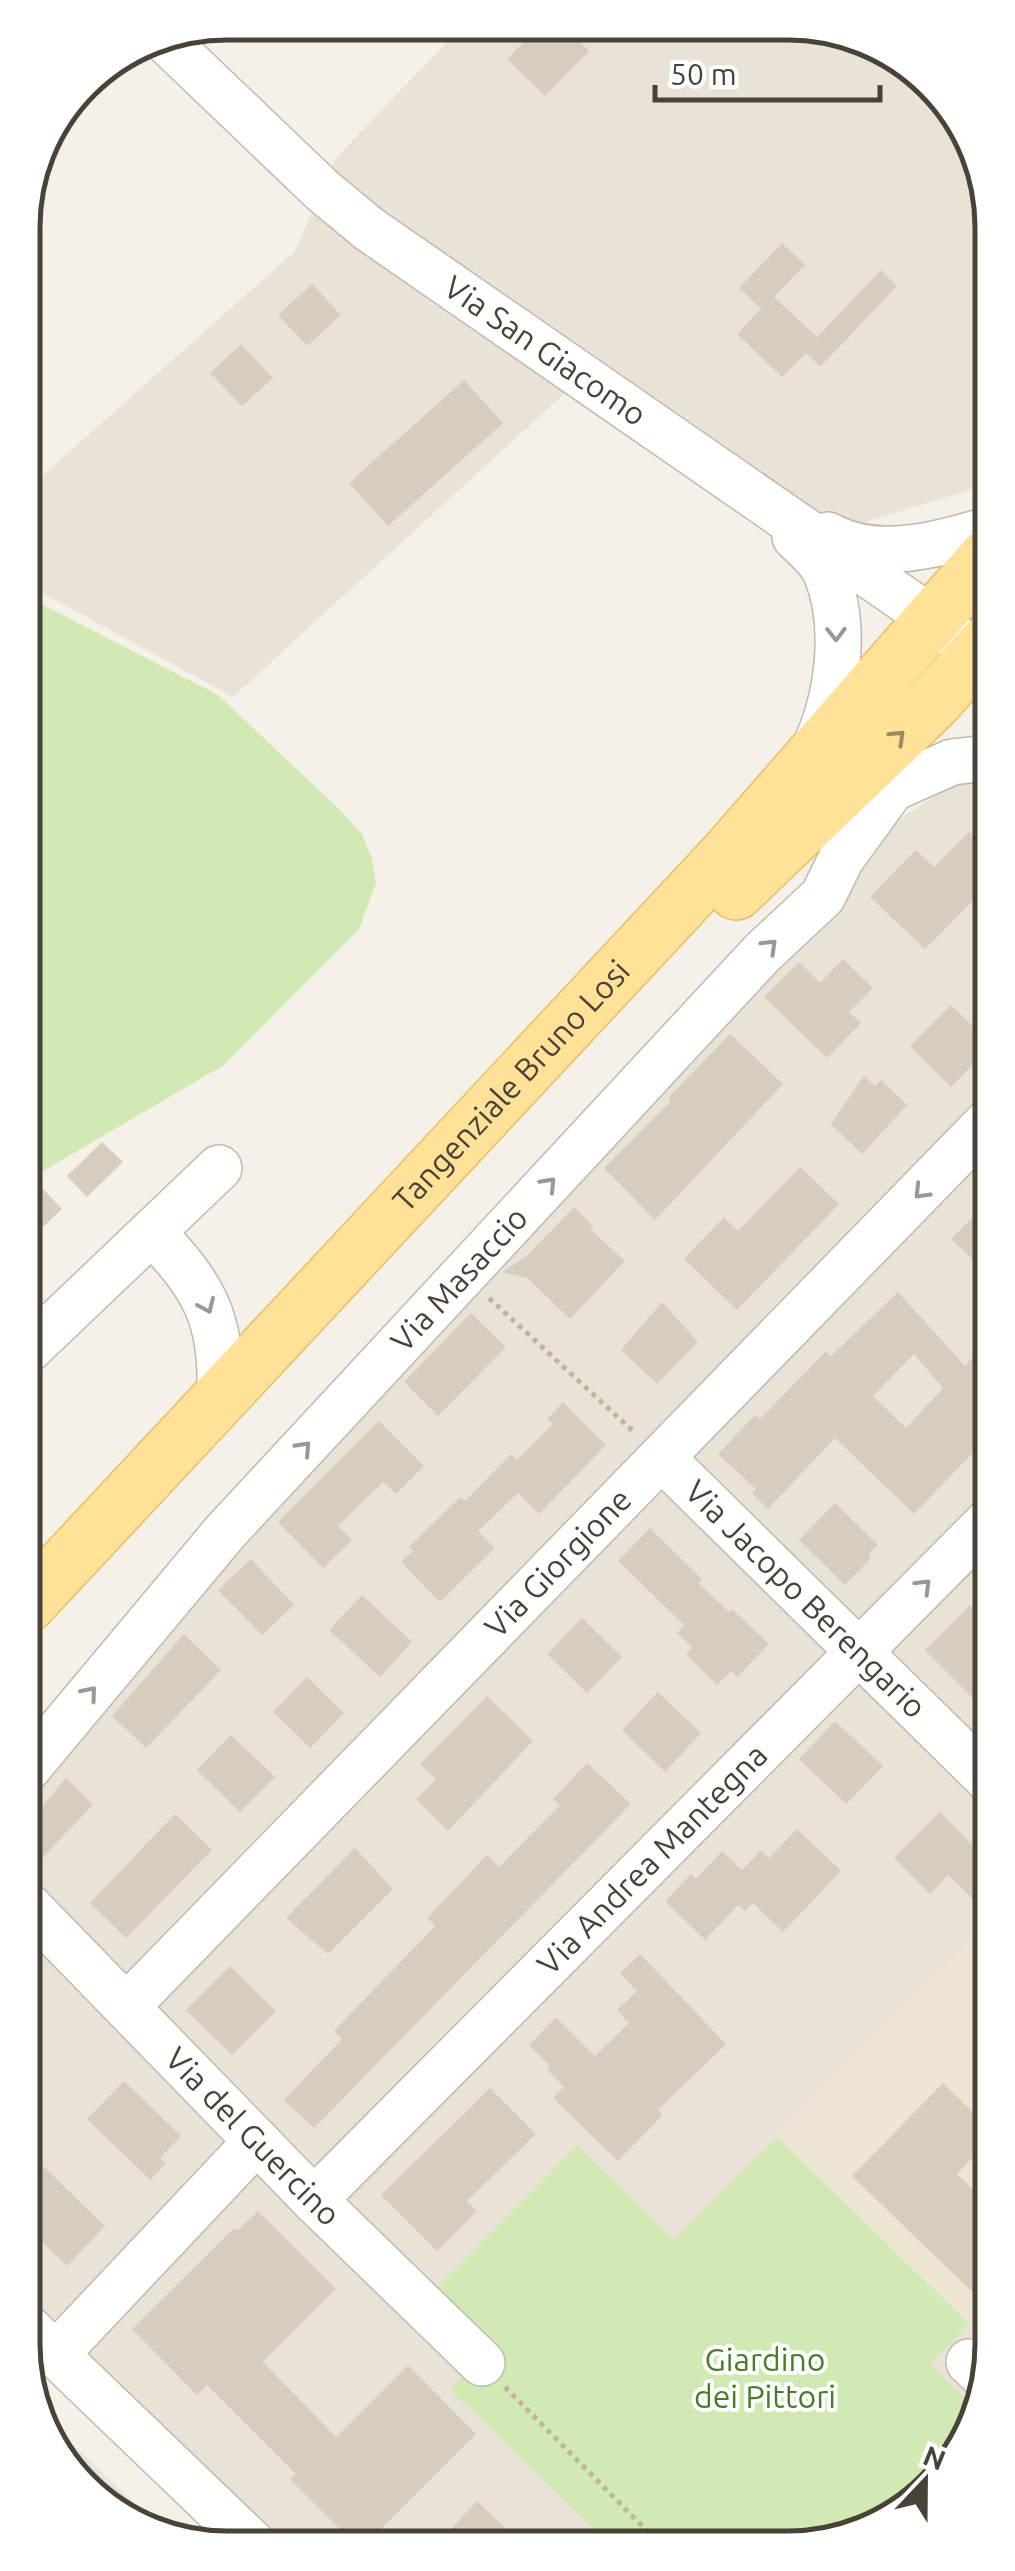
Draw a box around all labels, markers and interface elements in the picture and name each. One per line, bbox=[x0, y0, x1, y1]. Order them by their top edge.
scale bar bbox=[655, 40, 880, 102]
text: 50 m bbox=[670, 57, 737, 91]
street label: Via San Giacomo bbox=[438, 268, 653, 432]
one-way arrow bbox=[825, 628, 847, 643]
one-way arrow bbox=[886, 731, 904, 749]
one-way arrow bbox=[758, 940, 776, 958]
street label: Tangenziale Bruno Losi bbox=[385, 952, 636, 1218]
one-way arrow bbox=[537, 1178, 555, 1196]
one-way arrow bbox=[915, 1181, 933, 1199]
street label: Via Masaccio bbox=[383, 1199, 534, 1358]
one-way arrow bbox=[195, 1296, 215, 1314]
one-way arrow bbox=[292, 1441, 310, 1460]
street label: Via Jacopo Berengario bbox=[678, 1472, 934, 1725]
street label: Via Giorgione bbox=[477, 1481, 638, 1645]
one-way arrow bbox=[912, 1580, 930, 1598]
one-way arrow bbox=[78, 1686, 96, 1704]
street label: Via Andrea Mantegna bbox=[530, 1736, 774, 1982]
street label: Via del Guercino bbox=[159, 2040, 348, 2232]
park label: Giardino dei Pittori bbox=[694, 2341, 836, 2414]
north arrow bbox=[875, 2431, 975, 2531]
text: N bbox=[919, 2439, 950, 2476]

